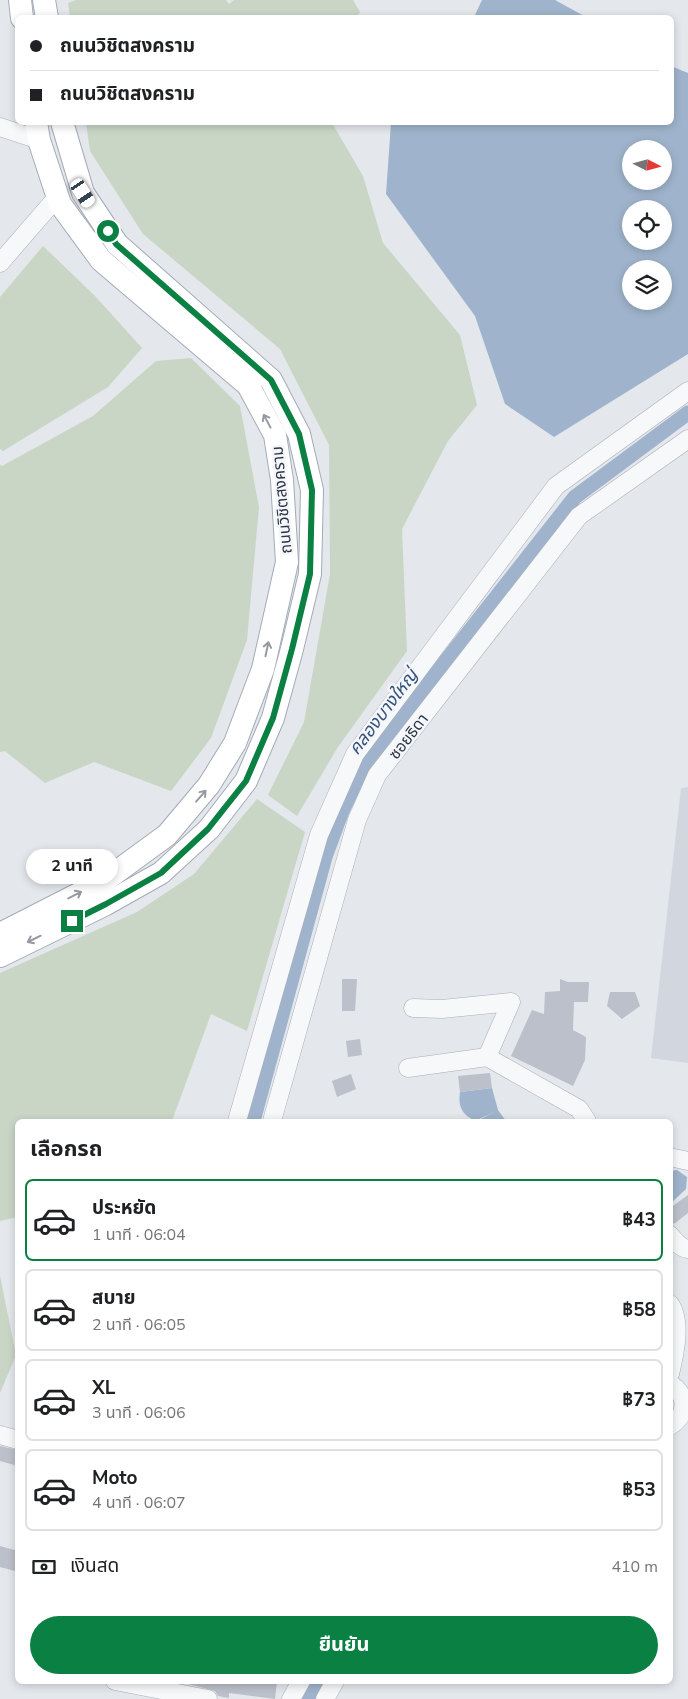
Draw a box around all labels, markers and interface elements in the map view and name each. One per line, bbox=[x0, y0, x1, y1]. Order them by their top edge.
text: ถนนวิชิตสงคราม bbox=[60, 33, 195, 59]
text: ถนนวิชิตสงคราม bbox=[60, 81, 195, 107]
north arrow bbox=[622, 140, 672, 190]
map controls bbox=[622, 140, 672, 310]
car bbox=[68, 176, 97, 210]
button: locate bbox=[622, 200, 672, 250]
route start bbox=[97, 220, 119, 242]
button: layers bbox=[622, 260, 672, 310]
one-way arrow bbox=[262, 414, 272, 429]
street label: ถนนวิชิตสงคราม bbox=[266, 445, 298, 555]
one-way arrow bbox=[263, 642, 273, 658]
water label: คลองบางใหญ่ bbox=[343, 662, 425, 760]
street label: ซอยธิดา bbox=[384, 709, 434, 764]
one-way arrow bbox=[195, 789, 206, 802]
callout: 2 นาที bbox=[26, 848, 118, 884]
text: 2 นาที bbox=[51, 855, 93, 877]
one-way arrow bbox=[67, 890, 82, 900]
route end bbox=[61, 910, 83, 932]
one-way arrow bbox=[27, 935, 42, 944]
text: เลือกรถ bbox=[30, 1134, 103, 1164]
text: ประหยัด bbox=[92, 1195, 156, 1221]
icon: car bbox=[32, 1198, 77, 1243]
text: ฿43 bbox=[622, 1207, 656, 1233]
text: 1 นาที · 06:04 bbox=[92, 1224, 186, 1246]
text: สบาย bbox=[92, 1285, 136, 1311]
icon: car bbox=[32, 1288, 77, 1333]
text: ฿58 bbox=[622, 1297, 656, 1323]
text: 2 นาที · 06:05 bbox=[92, 1314, 186, 1336]
text: XL bbox=[92, 1375, 115, 1401]
icon: car bbox=[32, 1378, 77, 1423]
text: ฿73 bbox=[622, 1387, 656, 1413]
text: 3 นาที · 06:06 bbox=[92, 1402, 186, 1424]
text: Moto bbox=[92, 1465, 138, 1491]
icon: car bbox=[32, 1468, 77, 1513]
text: ฿53 bbox=[622, 1477, 656, 1503]
text: 4 นาที · 06:07 bbox=[92, 1492, 186, 1514]
icon: cash bbox=[30, 1553, 58, 1581]
text: เงินสด bbox=[70, 1553, 119, 1579]
text: 410 m bbox=[611, 1556, 658, 1578]
button: ยืนยัน bbox=[30, 1616, 658, 1674]

